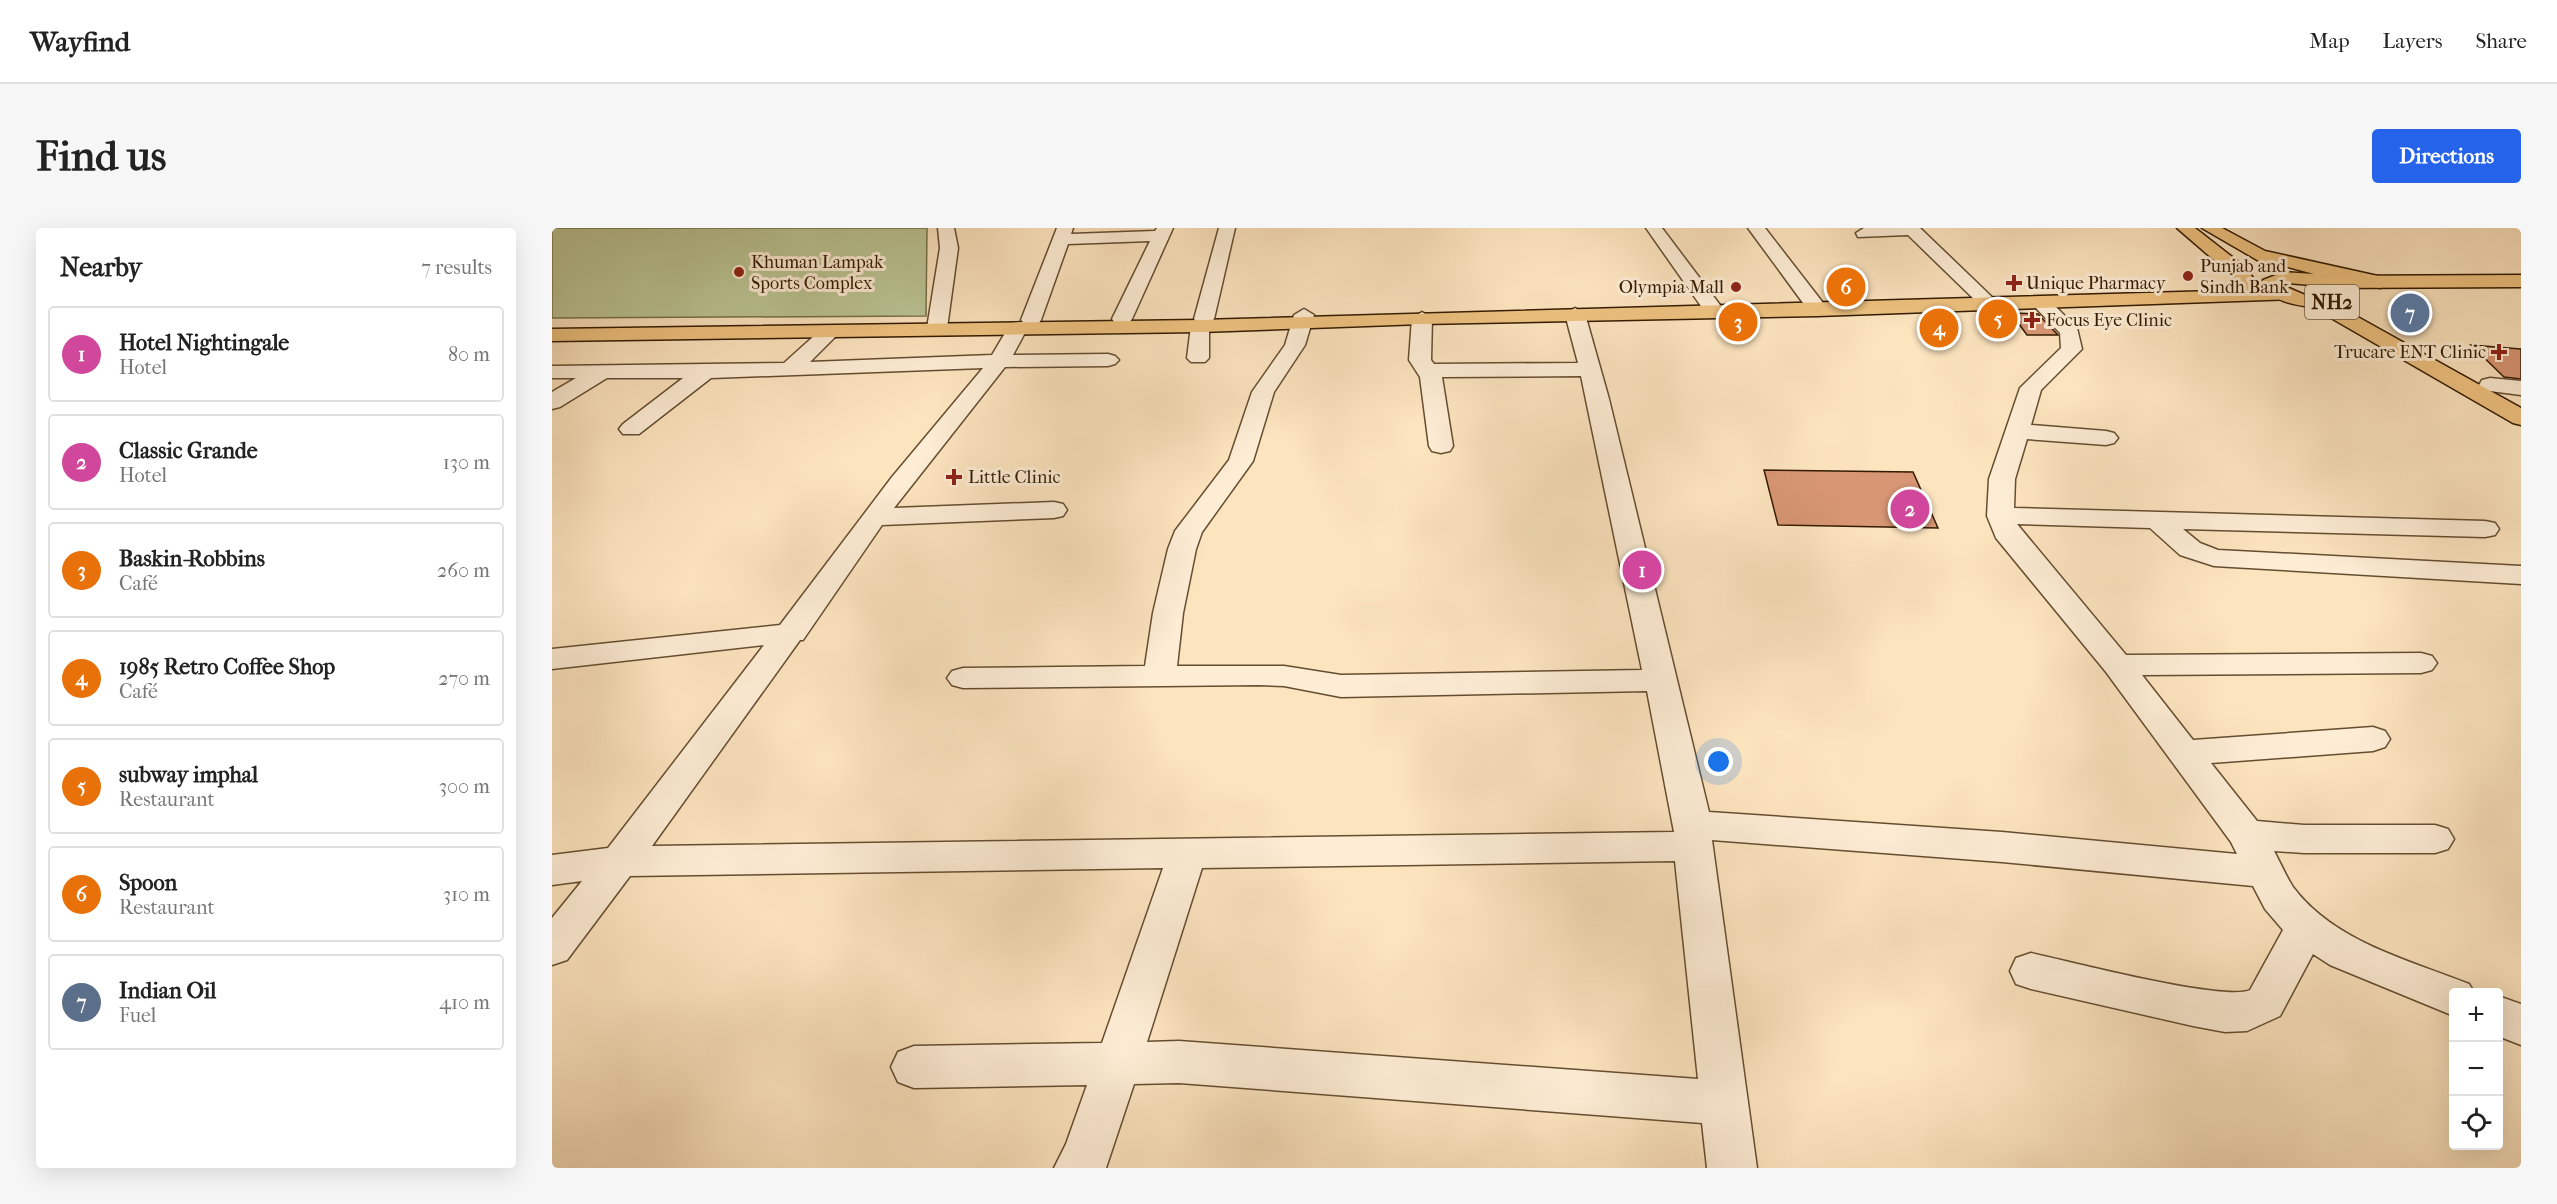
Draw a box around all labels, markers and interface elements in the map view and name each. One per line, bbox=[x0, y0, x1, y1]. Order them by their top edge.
text: Wayfind bbox=[30, 25, 130, 58]
text: Map bbox=[2309, 29, 2350, 53]
text: Layers bbox=[2383, 29, 2442, 53]
text: Share bbox=[2475, 29, 2527, 53]
button: Directions bbox=[2372, 129, 2521, 183]
text: Find us bbox=[36, 132, 166, 181]
text: Nearby bbox=[60, 252, 142, 283]
place label: Khuman Lampak Sports Complex bbox=[751, 252, 884, 294]
text: 7 results bbox=[421, 256, 492, 279]
place label: Punjab and Sindh Bank bbox=[2200, 256, 2289, 298]
pin: 6 bbox=[1826, 264, 1866, 310]
marker: Khuman Lampak Sports Complex bbox=[732, 265, 746, 279]
marker: Punjab and Sindh Bank bbox=[2181, 269, 2195, 283]
place label: Unique Pharmacy bbox=[2026, 273, 2167, 294]
marker: Unique Pharmacy bbox=[2007, 276, 2021, 290]
place label: Olympia Mall bbox=[1619, 277, 1724, 298]
marker: Olympia Mall bbox=[1729, 280, 1743, 294]
road number: NH2 bbox=[2305, 285, 2359, 319]
pin: 7 bbox=[2390, 290, 2430, 335]
pin: 5 bbox=[1978, 296, 2018, 341]
pin: 3 bbox=[1718, 300, 1758, 344]
pin: 4 bbox=[1920, 306, 1958, 350]
place label: Focus Eye Clinic bbox=[2046, 310, 2172, 331]
marker: Focus Eye Clinic bbox=[2023, 311, 2041, 329]
text: Hotel Nightingale bbox=[119, 330, 289, 356]
place label: Trucare ENT Clinic bbox=[2334, 342, 2486, 363]
text: 1 bbox=[78, 343, 85, 366]
text: 80 m bbox=[448, 343, 490, 366]
marker: Trucare ENT Clinic bbox=[2490, 343, 2508, 361]
text: Hotel bbox=[119, 356, 167, 379]
text: Classic Grande bbox=[119, 438, 258, 464]
text: 2 bbox=[76, 451, 87, 474]
text: 130 m bbox=[443, 451, 490, 474]
text: Hotel bbox=[119, 464, 167, 487]
place label: Little Clinic bbox=[968, 467, 1061, 488]
marker: Little Clinic bbox=[945, 468, 963, 486]
pin: 2 bbox=[1890, 486, 1930, 532]
text: Baskin-Robbins bbox=[119, 546, 265, 572]
pin: 1 bbox=[1622, 548, 1662, 592]
text: 3 bbox=[77, 559, 86, 582]
text: 260 m bbox=[437, 559, 490, 582]
text: Café bbox=[119, 572, 158, 595]
text: 1985 Retro Coffee Shop bbox=[119, 654, 335, 680]
text: 4 bbox=[76, 667, 87, 690]
text: 270 m bbox=[438, 667, 490, 690]
text: Café bbox=[119, 680, 158, 703]
your location bbox=[1704, 747, 1733, 776]
text: subway imphal bbox=[119, 762, 258, 788]
text: 5 bbox=[77, 775, 86, 798]
text: 300 m bbox=[439, 775, 490, 798]
text: Restaurant bbox=[119, 788, 215, 811]
text: Spoon bbox=[119, 870, 177, 896]
text: 6 bbox=[76, 883, 87, 906]
text: 310 m bbox=[443, 883, 490, 906]
text: Restaurant bbox=[119, 896, 215, 919]
text: Indian Oil bbox=[119, 978, 216, 1004]
map controls bbox=[2449, 988, 2503, 1150]
button: + bbox=[2449, 988, 2503, 1042]
text: 7 bbox=[77, 991, 86, 1014]
text: 410 m bbox=[439, 991, 490, 1014]
text: Fuel bbox=[119, 1004, 156, 1027]
button: − bbox=[2449, 1042, 2503, 1096]
button: locate bbox=[2449, 1096, 2503, 1150]

